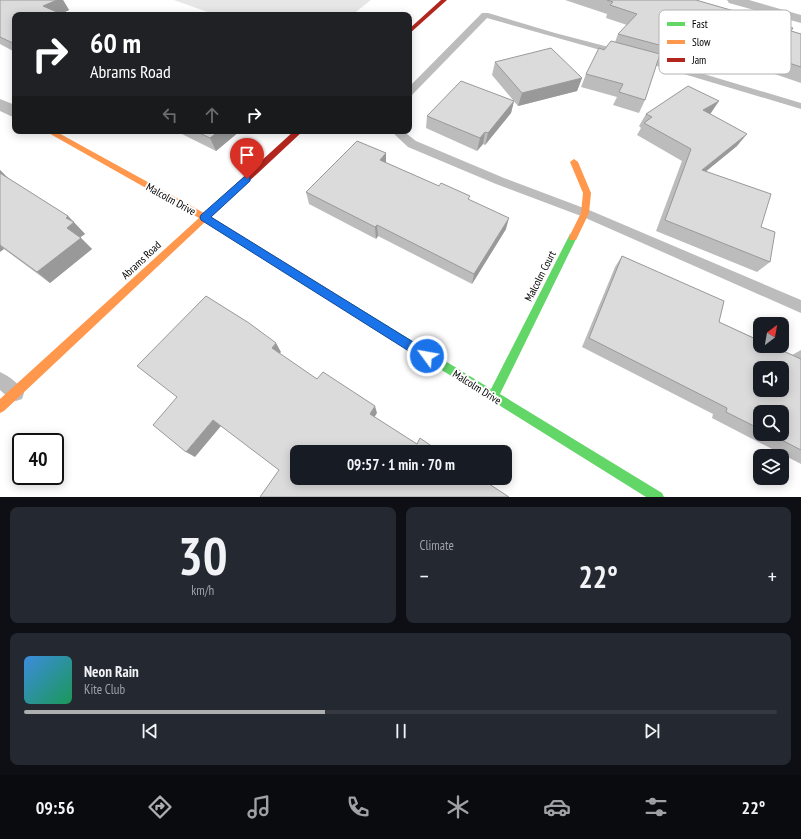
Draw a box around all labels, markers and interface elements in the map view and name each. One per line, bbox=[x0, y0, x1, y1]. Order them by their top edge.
legend bbox=[659, 10, 791, 74]
text: Fast bbox=[692, 17, 708, 31]
text: 60 m bbox=[90, 24, 141, 61]
icon: right bbox=[24, 28, 76, 80]
text: Slow bbox=[692, 35, 711, 49]
text: Jam bbox=[691, 53, 706, 67]
text: Abrams Road bbox=[90, 60, 171, 83]
icon: left bbox=[159, 104, 181, 126]
icon: ahead bbox=[201, 104, 223, 126]
icon: right bbox=[243, 104, 265, 126]
pin bbox=[230, 138, 264, 179]
icon: arrive bbox=[236, 144, 258, 166]
street label: Malcolm Drive bbox=[144, 180, 199, 219]
street label: Abrams Road bbox=[118, 238, 164, 282]
street label: Malcolm Court bbox=[521, 248, 559, 304]
north arrow bbox=[753, 317, 789, 353]
map controls bbox=[753, 317, 789, 485]
position arrow bbox=[406, 335, 448, 377]
button: sound bbox=[753, 361, 789, 397]
street label: Malcolm Drive bbox=[450, 367, 504, 408]
button: search bbox=[753, 405, 789, 441]
speed limit sign: 40 bbox=[12, 433, 64, 485]
button: layers bbox=[753, 449, 789, 485]
text: 09:57 · 1 min · 70 m bbox=[347, 455, 455, 474]
text: 30 bbox=[178, 522, 228, 589]
text: Climate bbox=[420, 537, 454, 554]
text: 22° bbox=[578, 557, 618, 596]
text: − bbox=[420, 562, 429, 590]
text: + bbox=[768, 562, 777, 590]
text: km/h bbox=[191, 582, 214, 599]
text: Neon Rain bbox=[84, 662, 139, 681]
text: Kite Club bbox=[84, 681, 125, 698]
icon: previous bbox=[139, 720, 161, 742]
icon: pause bbox=[390, 720, 412, 742]
icon: next bbox=[641, 720, 663, 742]
icon: directions bbox=[146, 793, 174, 821]
icon: music bbox=[245, 793, 273, 821]
icon: phone bbox=[344, 793, 372, 821]
icon: climate bbox=[444, 793, 472, 821]
icon: car bbox=[543, 793, 571, 821]
icon: filters bbox=[642, 793, 670, 821]
text: 09:56 bbox=[36, 796, 75, 819]
text: 22° bbox=[742, 796, 765, 819]

